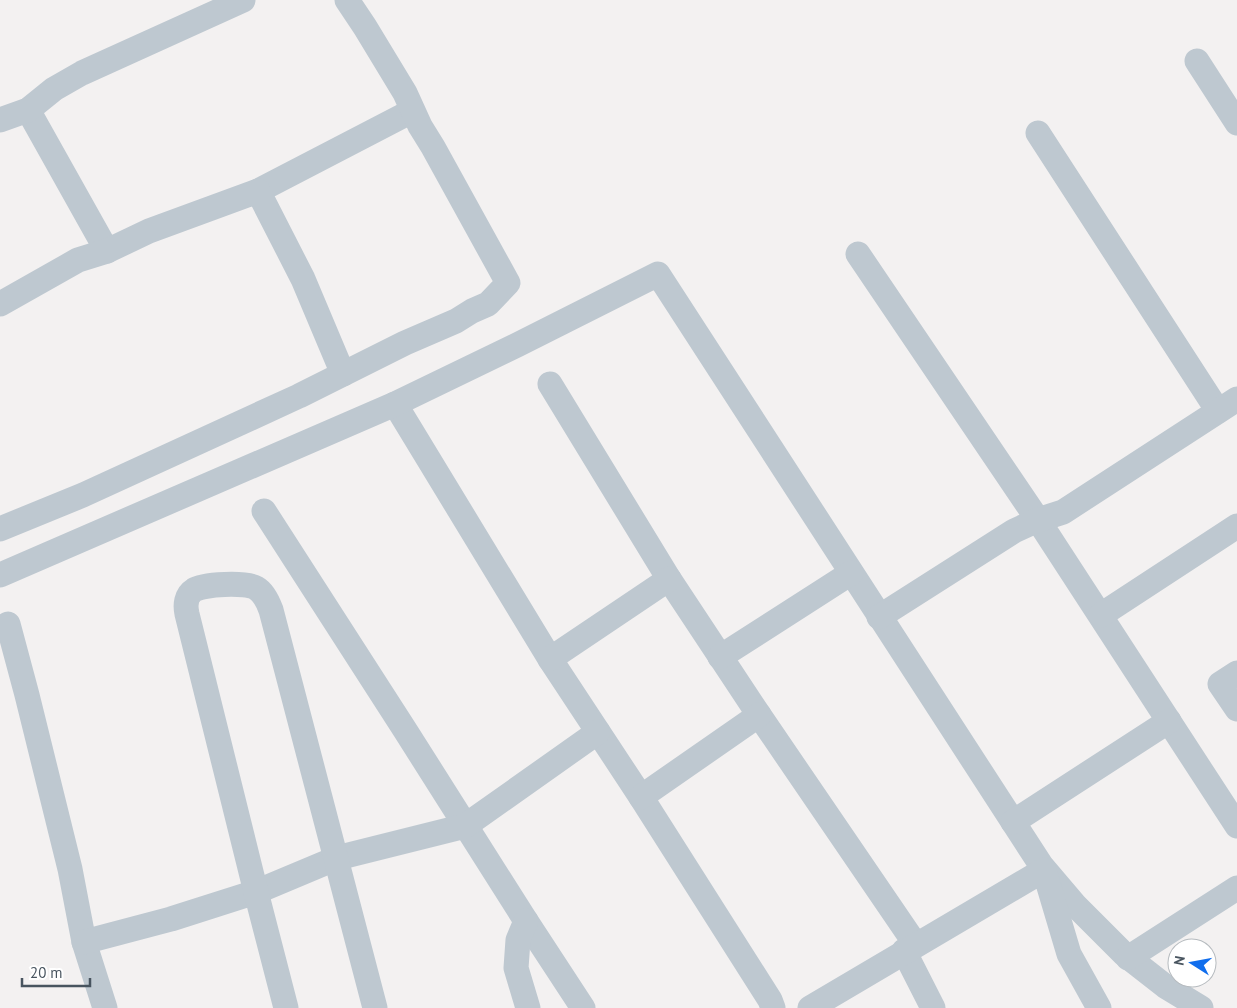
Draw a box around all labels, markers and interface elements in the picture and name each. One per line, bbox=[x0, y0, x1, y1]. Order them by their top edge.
north arrow bbox=[1167, 938, 1217, 988]
text: N bbox=[1170, 954, 1189, 967]
scale bar bbox=[22, 956, 90, 988]
text: 20 m bbox=[30, 963, 63, 982]

